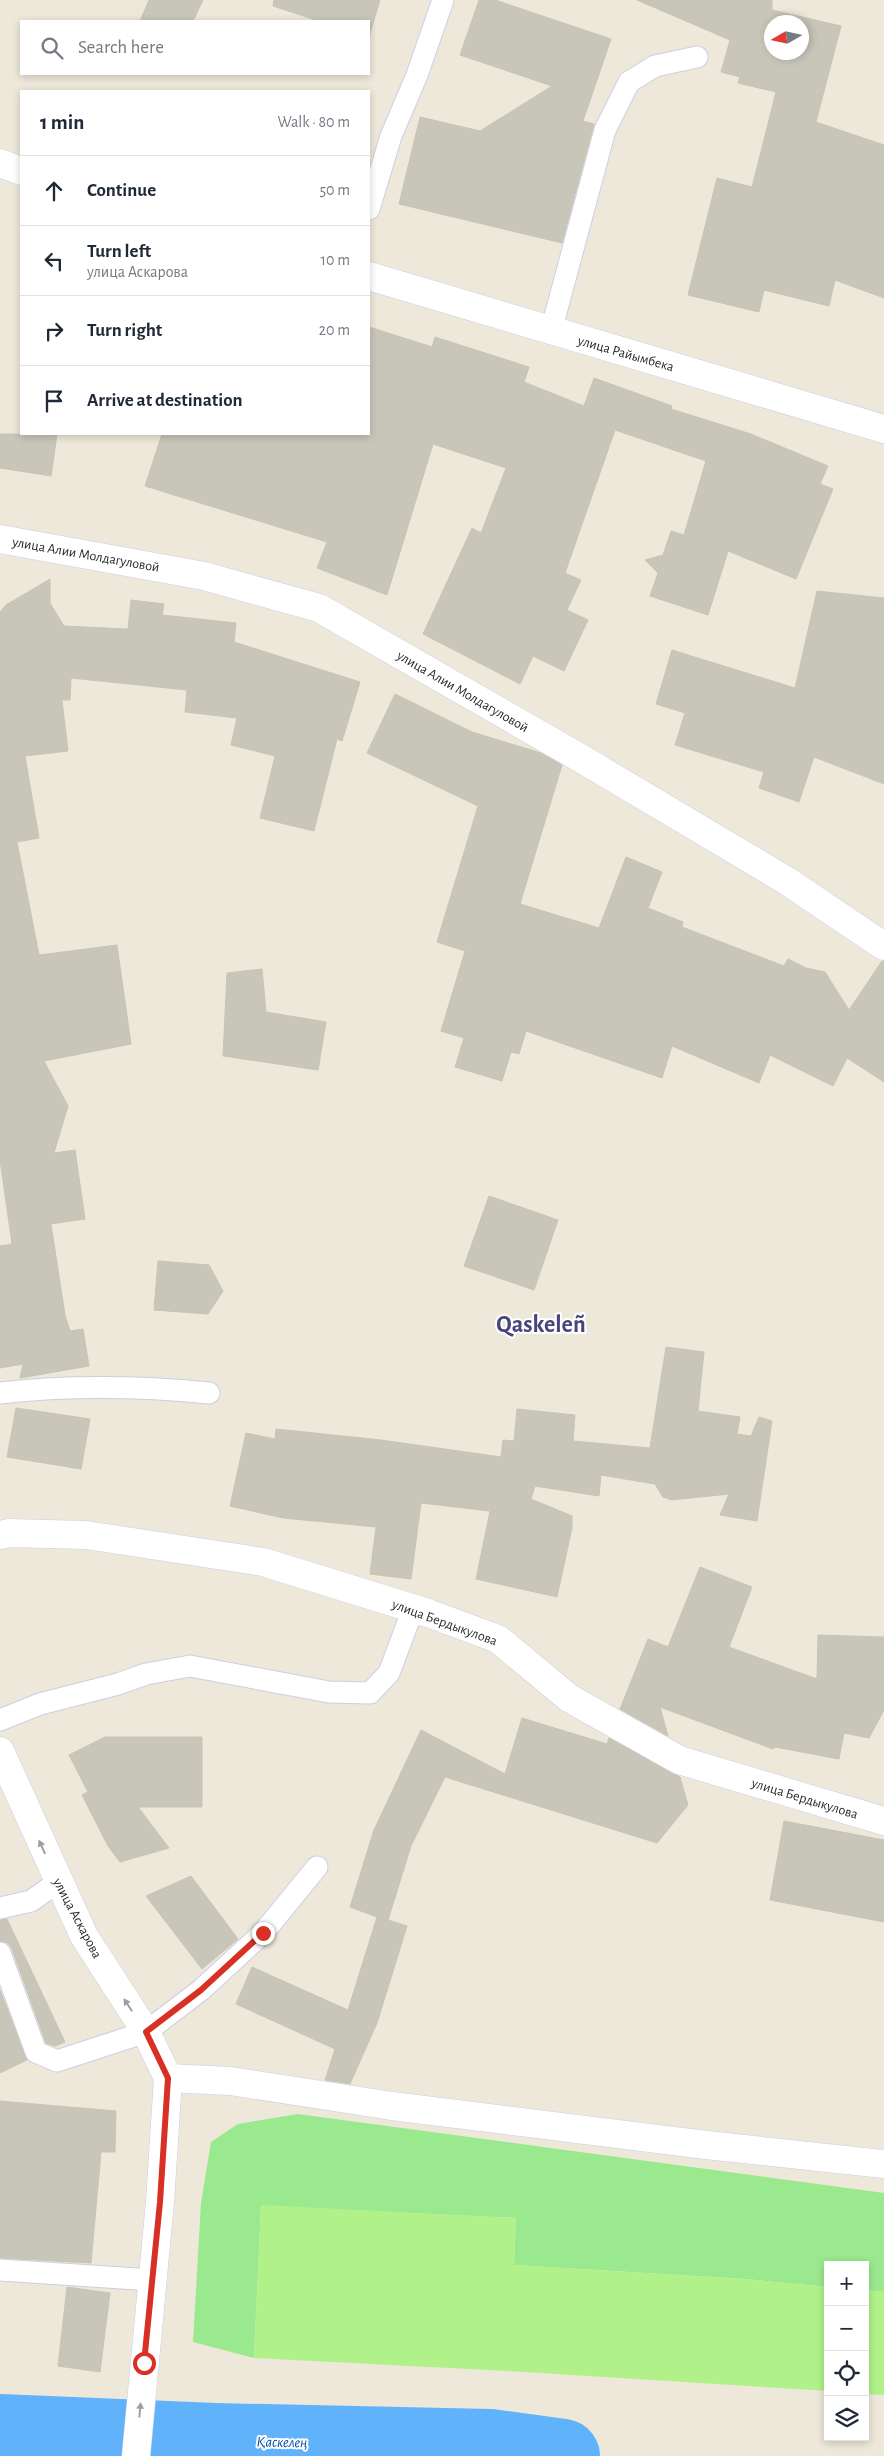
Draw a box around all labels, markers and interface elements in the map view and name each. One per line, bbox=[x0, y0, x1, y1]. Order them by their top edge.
north arrow bbox=[764, 15, 809, 60]
search box bbox=[20, 20, 370, 75]
icon: search bbox=[38, 34, 66, 62]
text: Search here bbox=[78, 38, 164, 57]
text: 1 min bbox=[40, 112, 84, 133]
text: Walk · 80 m bbox=[278, 114, 350, 130]
icon: ahead bbox=[40, 177, 68, 205]
text: Continue bbox=[87, 181, 156, 200]
text: 50 m bbox=[319, 182, 350, 198]
text: Turn left bbox=[87, 242, 151, 261]
icon: left bbox=[40, 247, 68, 275]
text: 10 m bbox=[321, 252, 350, 268]
text: улица Аскарова bbox=[87, 264, 188, 280]
icon: right bbox=[40, 317, 68, 345]
text: Turn right bbox=[87, 321, 162, 340]
text: 20 m bbox=[319, 322, 350, 338]
street label: улица Райымбека bbox=[575, 333, 676, 375]
icon: arrive bbox=[40, 387, 68, 415]
text: Arrive at destination bbox=[87, 391, 243, 410]
street label: улица Алии Молдагуловой bbox=[10, 535, 161, 575]
street label: улица Алии Молдагуловой bbox=[394, 648, 531, 735]
district label: Qaskeleñ bbox=[496, 1313, 586, 1337]
street label: улица Бердыкулова bbox=[389, 1597, 500, 1649]
street label: улица Бердыкулова bbox=[749, 1776, 860, 1822]
one-way arrow bbox=[38, 1840, 46, 1854]
street label: улица Аскарова bbox=[50, 1875, 104, 1961]
route end bbox=[252, 1922, 275, 1945]
one-way arrow bbox=[124, 1998, 133, 2012]
map controls bbox=[824, 2261, 869, 2441]
button: + bbox=[824, 2261, 869, 2306]
button: − bbox=[824, 2306, 869, 2351]
button: locate bbox=[824, 2351, 869, 2396]
route start bbox=[133, 2352, 156, 2375]
button: layers bbox=[824, 2396, 869, 2441]
one-way arrow bbox=[136, 2401, 144, 2417]
water label: Қаскелең bbox=[256, 2435, 308, 2450]

